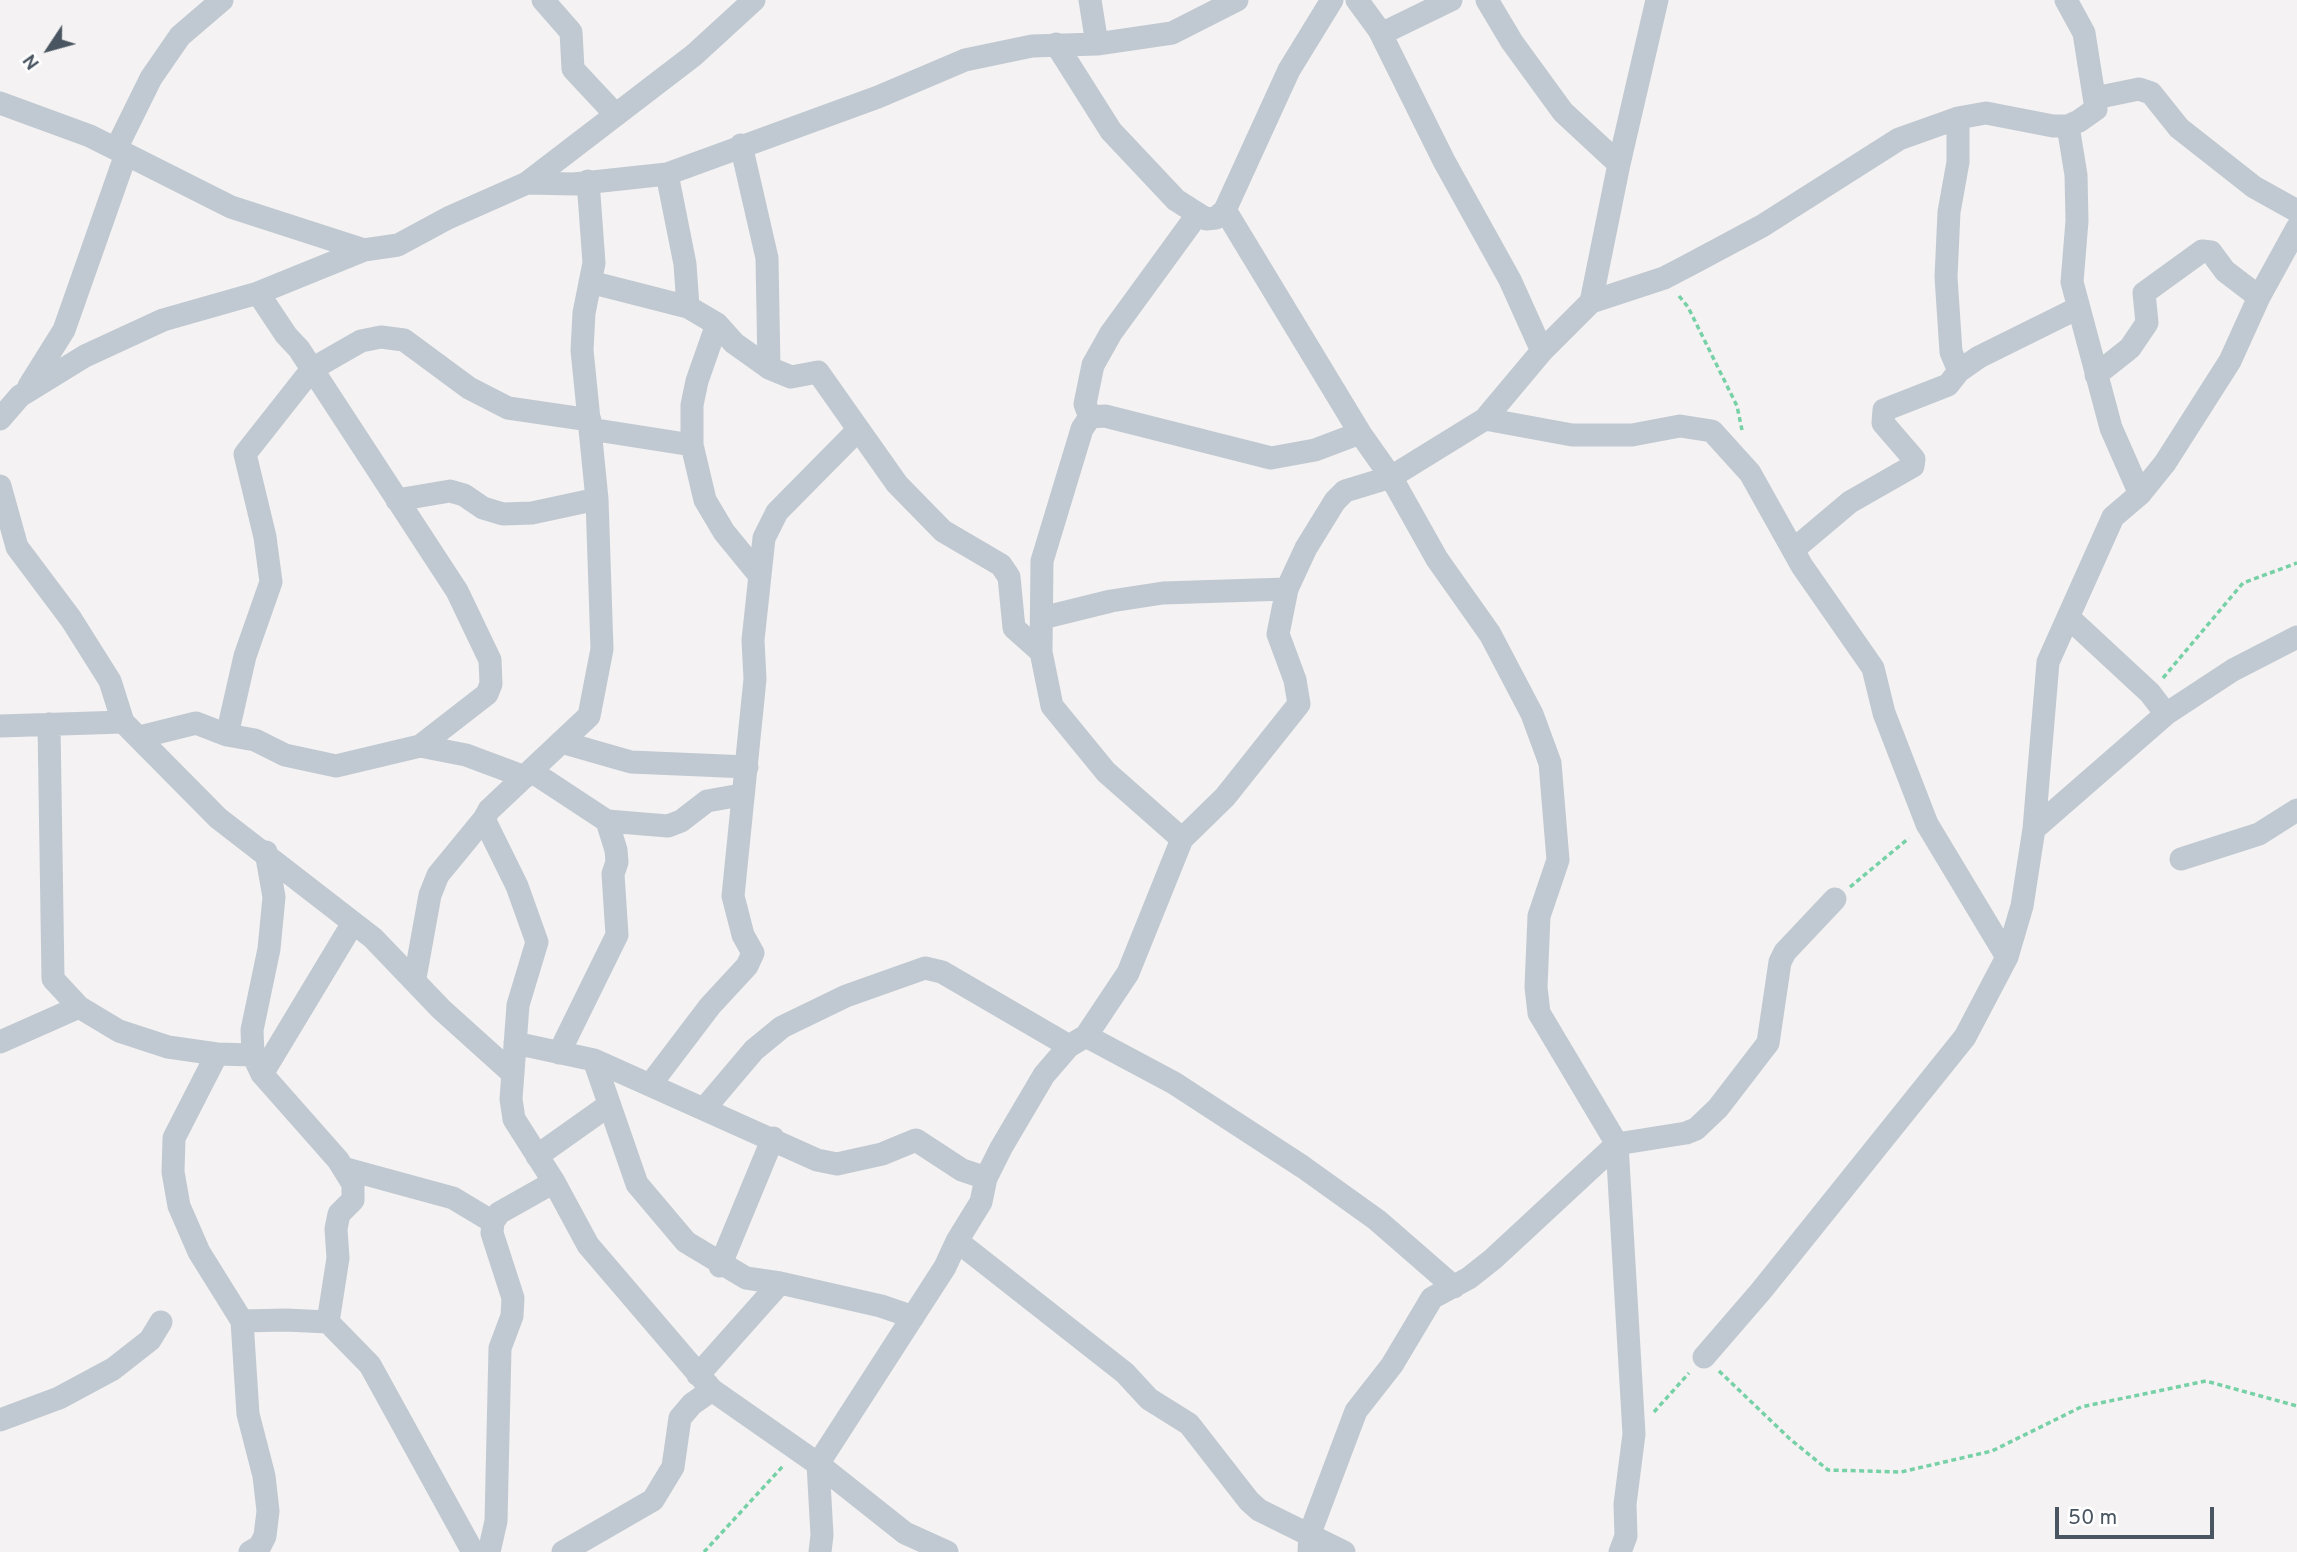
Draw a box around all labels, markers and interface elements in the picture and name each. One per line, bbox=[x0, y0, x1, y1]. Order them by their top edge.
north arrow bbox=[14, 14, 84, 84]
text: N bbox=[18, 49, 46, 74]
scale bar bbox=[2059, 1492, 2218, 1536]
text: 50 m bbox=[2068, 1505, 2117, 1532]

